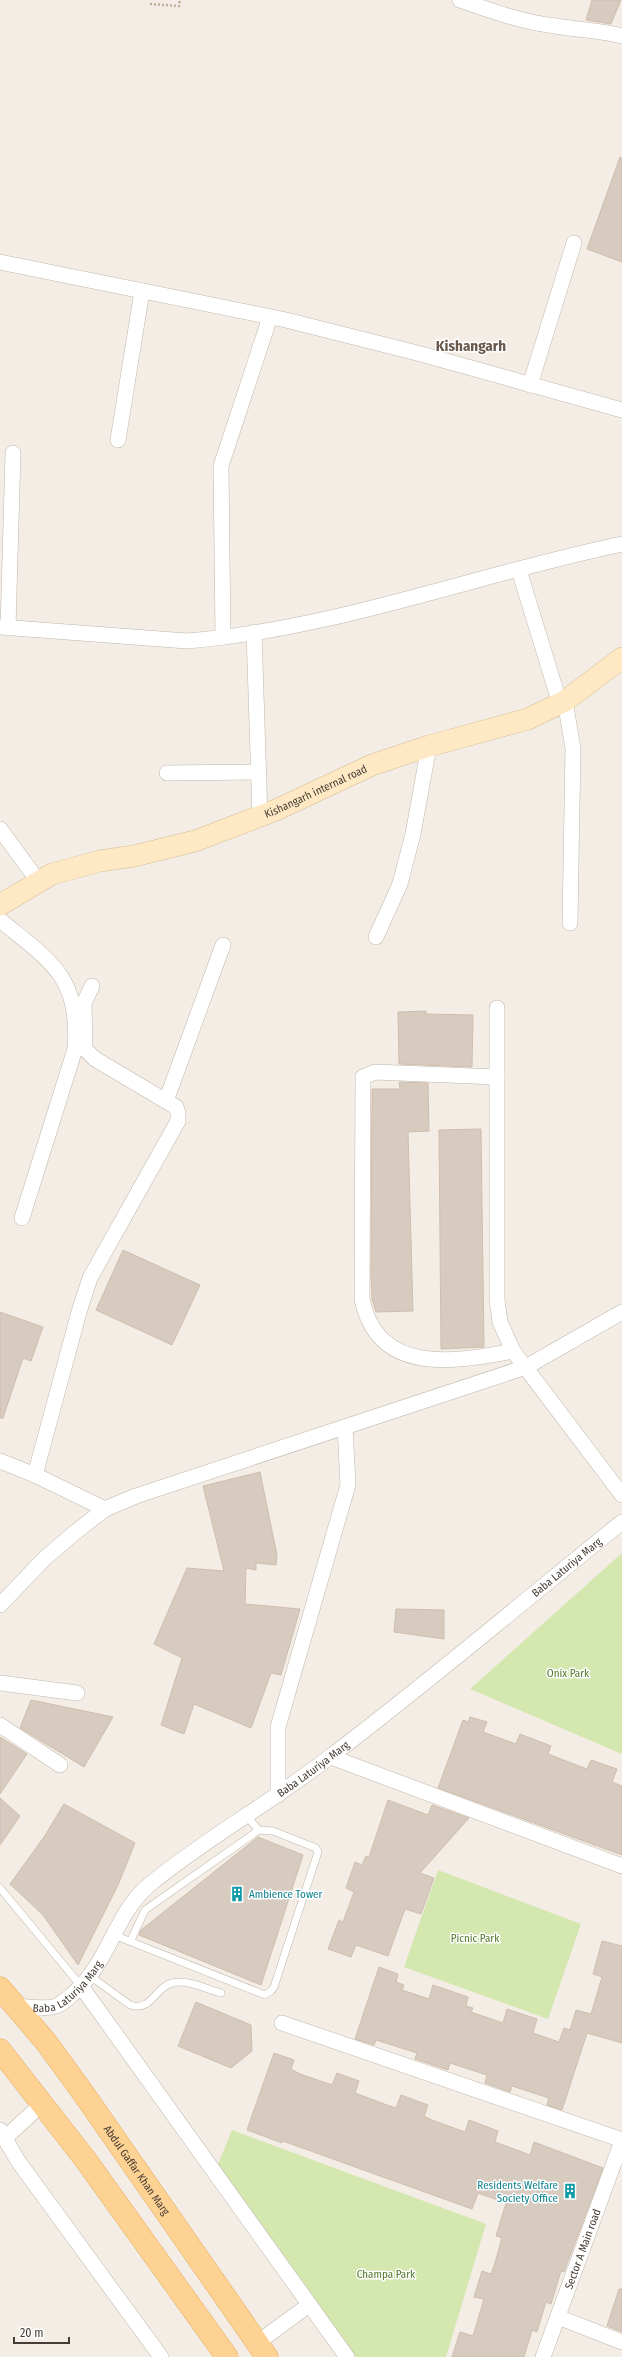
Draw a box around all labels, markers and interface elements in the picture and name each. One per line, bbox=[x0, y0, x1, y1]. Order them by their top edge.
district label: Kishangarh bbox=[436, 337, 506, 355]
street label: Kishangarh internal road bbox=[263, 762, 369, 820]
street label: Baba Laturiya Marg bbox=[529, 1534, 605, 1599]
park label: Onix Park bbox=[547, 1667, 590, 1680]
street label: Baba Laturiya Marg bbox=[275, 1738, 352, 1799]
building icon: Ambience Tower bbox=[228, 1885, 246, 1903]
place label: Ambience Tower bbox=[249, 1888, 323, 1901]
park label: Picnic Park bbox=[451, 1932, 500, 1945]
street label: Baba Laturiya Marg bbox=[32, 1957, 105, 2015]
street label: Abdul Gaffar Khan Marg bbox=[101, 2123, 173, 2218]
place label: Residents Welfare Society Office bbox=[477, 2179, 558, 2205]
building icon: Residents Welfare Society Office bbox=[561, 2182, 579, 2200]
street label: Sector A Main road bbox=[562, 2207, 603, 2291]
park label: Champa Park bbox=[357, 2268, 416, 2281]
scale bar bbox=[14, 2319, 69, 2345]
text: 20 m bbox=[20, 2326, 44, 2340]

